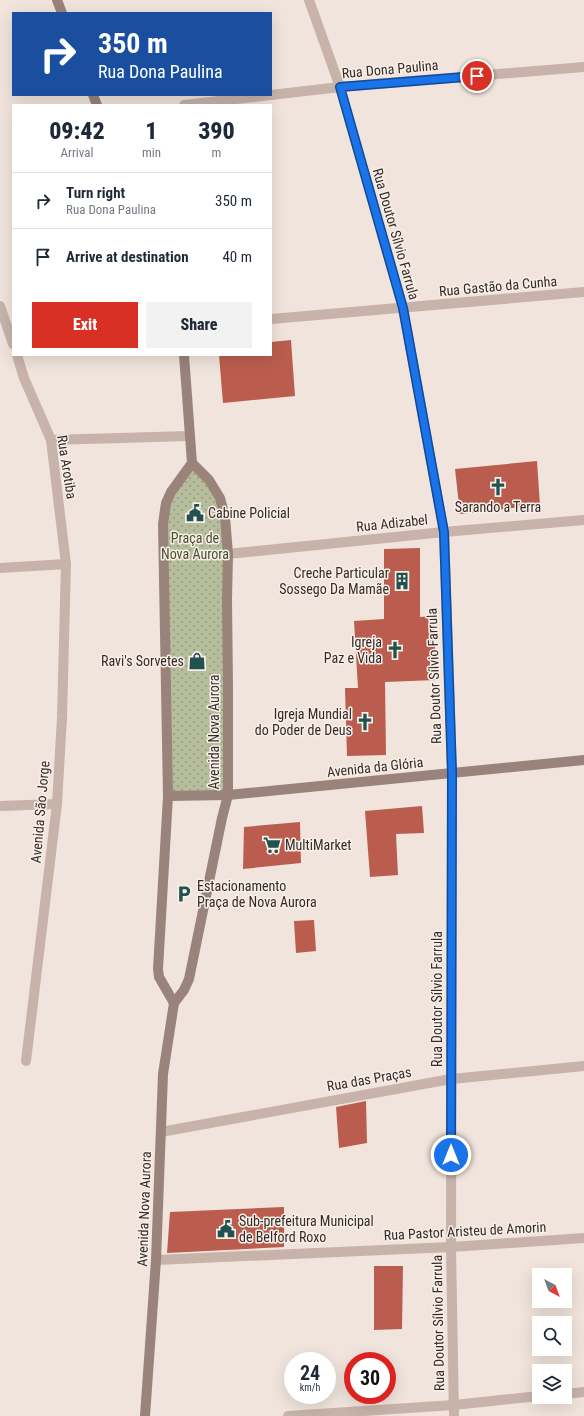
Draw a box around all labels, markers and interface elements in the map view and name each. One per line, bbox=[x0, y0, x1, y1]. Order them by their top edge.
text: 350 m bbox=[98, 27, 168, 60]
icon: right bbox=[32, 28, 84, 80]
street label: Rua Dona Paulina bbox=[341, 57, 439, 81]
pin bbox=[460, 59, 494, 93]
text: Rua Dona Paulina bbox=[98, 61, 223, 82]
icon: arrive bbox=[466, 65, 488, 87]
text: 09:42 bbox=[49, 117, 105, 145]
text: 1 bbox=[145, 117, 158, 145]
text: 390 bbox=[198, 117, 235, 145]
text: Arrival bbox=[60, 145, 94, 160]
text: min bbox=[142, 145, 161, 160]
text: m bbox=[212, 145, 221, 160]
street label: Rua Doutor Sílvio Farrula bbox=[370, 166, 422, 302]
text: Turn right bbox=[66, 184, 125, 202]
icon: right bbox=[32, 190, 54, 212]
text: 350 m bbox=[215, 192, 252, 210]
text: Rua Dona Paulina bbox=[66, 202, 156, 217]
icon: arrive bbox=[32, 246, 54, 268]
text: Arrive at destination bbox=[66, 248, 189, 266]
text: 40 m bbox=[222, 248, 252, 266]
street label: Rua Gastão da Cunha bbox=[438, 273, 558, 299]
button: Exit bbox=[32, 302, 138, 348]
button: Share bbox=[146, 302, 252, 348]
street label: Rua Arotiba bbox=[54, 434, 80, 500]
church icon: Sarando a Terra bbox=[488, 477, 508, 497]
place label: Sarando a Terra bbox=[455, 499, 541, 515]
public building icon: Cabine Policial bbox=[185, 503, 205, 523]
place label: Cabine Policial bbox=[208, 505, 290, 521]
street label: Rua Adizabel bbox=[355, 511, 429, 535]
park label: Praça de Nova Aurora bbox=[161, 530, 229, 562]
place label: Creche Particular Sossego Da Mamãe bbox=[279, 565, 389, 597]
building icon: Creche Particular Sossego Da Mamãe bbox=[392, 571, 412, 591]
street label: Rua Doutor Sílvio Farrula bbox=[424, 608, 444, 744]
place label: Igreja Paz e Vida bbox=[324, 634, 382, 666]
church icon: Igreja Paz e Vida bbox=[385, 640, 405, 660]
shop icon: Ravi's Sorvetes bbox=[187, 651, 207, 671]
place label: Ravi's Sorvetes bbox=[101, 653, 184, 669]
street label: Avenida Nova Aurora bbox=[206, 674, 222, 790]
place label: Igreja Mundial do Poder de Deus bbox=[255, 706, 352, 738]
church icon: Igreja Mundial do Poder de Deus bbox=[355, 712, 375, 732]
street label: Avenida da Glória bbox=[326, 754, 424, 780]
street label: Avenida São Jorge bbox=[28, 760, 52, 864]
supermarket icon: MultiMarket bbox=[262, 835, 282, 855]
place label: MultiMarket bbox=[285, 837, 351, 853]
place label: Estacionamento Praça de Nova Aurora bbox=[197, 878, 317, 910]
parking icon: Estacionamento Praça de Nova Aurora bbox=[174, 884, 194, 904]
street label: Rua Doutor Sílvio Farrula bbox=[429, 931, 445, 1067]
street label: Rua das Praças bbox=[326, 1064, 412, 1094]
position arrow bbox=[430, 1134, 472, 1176]
street label: Avenida Nova Aurora bbox=[134, 1151, 154, 1267]
place label: Sub-prefeitura Municipal de Belford Roxo bbox=[239, 1213, 374, 1245]
public building icon: Sub-prefeitura Municipal de Belford Roxo bbox=[216, 1219, 236, 1239]
street label: Rua Pastor Aristeu de Amorin bbox=[383, 1219, 547, 1243]
street label: Rua Doutor Sílvio Farrula bbox=[429, 1255, 447, 1391]
north arrow bbox=[532, 1268, 572, 1308]
map controls bbox=[532, 1268, 572, 1404]
button: search bbox=[532, 1316, 572, 1356]
speed limit sign: 30 bbox=[344, 1352, 396, 1404]
text: 24 bbox=[300, 1361, 320, 1385]
button: layers bbox=[532, 1364, 572, 1404]
text: km/h bbox=[300, 1382, 320, 1393]

